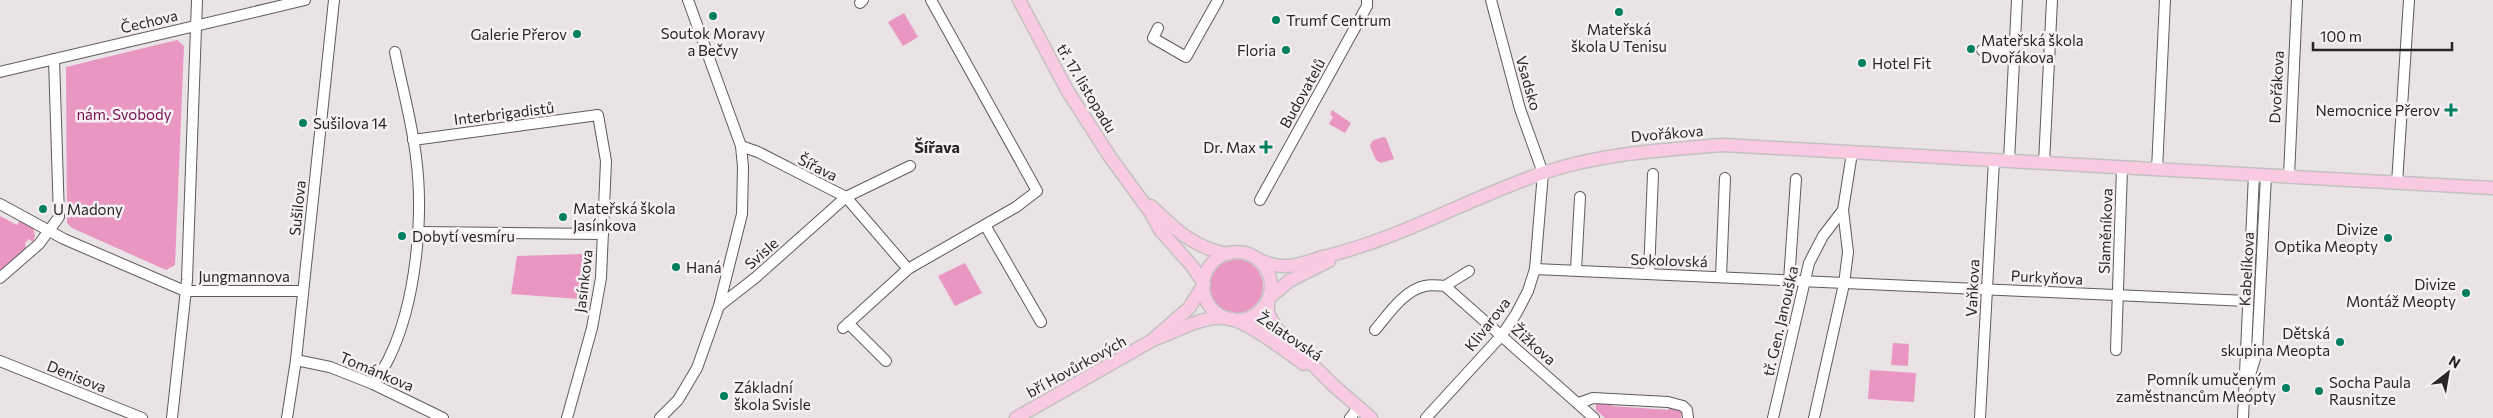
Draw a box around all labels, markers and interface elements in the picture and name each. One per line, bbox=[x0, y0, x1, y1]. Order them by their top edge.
street label: Čechova bbox=[118, 5, 179, 36]
marker: Mateřská škola U Tenisu bbox=[1613, 6, 1625, 18]
marker: Soutok Moravy a Bečvy bbox=[707, 10, 719, 22]
place label: Trumf Centrum bbox=[1286, 11, 1391, 29]
marker: Trumf Centrum bbox=[1270, 14, 1282, 26]
place label: Mateřská škola U Tenisu bbox=[1571, 20, 1667, 55]
scale bar bbox=[2313, 20, 2452, 52]
place label: Soutok Moravy a Bečvy bbox=[661, 24, 765, 59]
place label: Galerie Přerov bbox=[471, 25, 567, 43]
text: 100 m bbox=[2320, 27, 2362, 45]
marker: Galerie Přerov bbox=[571, 28, 583, 40]
place label: Mateřská škola Dvořákova bbox=[1981, 31, 2084, 66]
street label: tř. 17. listopadu bbox=[1053, 40, 1121, 136]
place label: Floria bbox=[1237, 41, 1276, 59]
marker: Mateřská škola Dvořákova bbox=[1965, 43, 1977, 55]
marker: Floria bbox=[1280, 44, 1292, 56]
street label: Dvořákova bbox=[2265, 50, 2287, 124]
street label: Vsadsko bbox=[1513, 54, 1545, 113]
place label: Hotel Fit bbox=[1872, 54, 1931, 72]
street label: Budovatelů bbox=[1275, 55, 1329, 131]
marker: Hotel Fit bbox=[1856, 57, 1868, 69]
street label: Interbrigadistů bbox=[453, 98, 555, 128]
place label: Nemocnice Přerov bbox=[2315, 101, 2440, 119]
marker: Nemocnice Přerov bbox=[2444, 103, 2458, 117]
park label: nám. Svobody bbox=[77, 105, 172, 123]
place label: Sušilova 14 bbox=[313, 114, 387, 132]
marker: Sušilova 14 bbox=[297, 117, 309, 129]
street label: Dvořákova bbox=[1630, 121, 1704, 145]
district label: Šířava bbox=[914, 137, 960, 156]
place label: Dr. Max bbox=[1203, 138, 1256, 156]
marker: Dr. Max bbox=[1260, 141, 1272, 153]
street label: Šířava bbox=[795, 149, 841, 184]
street label: Sušilova bbox=[285, 179, 309, 237]
street label: Slaměníkova bbox=[2095, 188, 2115, 274]
place label: Mateřská škola Jasínkova bbox=[573, 199, 676, 234]
place label: U Madony bbox=[53, 200, 123, 218]
marker: U Madony bbox=[37, 203, 49, 215]
marker: Mateřská škola Jasínkova bbox=[557, 211, 569, 223]
place label: Divize Optika Meopty bbox=[2274, 220, 2378, 255]
place label: Dobytí vesmíru bbox=[412, 227, 515, 245]
marker: Dobytí vesmíru bbox=[396, 230, 408, 242]
street label: Kabelíkova bbox=[2235, 231, 2257, 307]
marker: Divize Optika Meopty bbox=[2382, 232, 2394, 244]
street label: Svisle bbox=[741, 234, 782, 272]
street label: Jasínkova bbox=[570, 248, 596, 314]
street label: Sokolovská bbox=[1630, 250, 1708, 270]
place label: Haná bbox=[686, 258, 721, 276]
street label: Vaňkova bbox=[1961, 259, 1983, 317]
marker: Haná bbox=[670, 261, 682, 273]
street label: tř. Gen. Janouška bbox=[1759, 264, 1801, 378]
street label: Purkyňova bbox=[2010, 266, 2084, 288]
street label: Jungmannova bbox=[198, 267, 290, 285]
place label: Divize Montáž Meopty bbox=[2346, 275, 2456, 310]
marker: Divize Montáž Meopty bbox=[2460, 287, 2472, 299]
street label: Klivarova bbox=[1461, 294, 1513, 354]
street label: Želatovská bbox=[1254, 307, 1327, 364]
street label: Žižkova bbox=[1508, 319, 1560, 369]
place label: Dětská skupina Meopta bbox=[2221, 324, 2330, 359]
street label: bří Hovůrkových bbox=[1023, 331, 1129, 401]
marker: Dětská skupina Meopta bbox=[2334, 336, 2346, 348]
street label: Tománkova bbox=[337, 347, 417, 395]
north arrow bbox=[2423, 348, 2473, 398]
text: N bbox=[2446, 351, 2464, 371]
street label: Denisova bbox=[45, 356, 109, 396]
place label: Pomník umučeným zaměstnancům Meopty bbox=[2116, 370, 2276, 405]
place label: Socha Paula Rausnitze bbox=[2329, 373, 2411, 408]
place label: Základní škola Svisle bbox=[734, 378, 811, 413]
marker: Pomník umučeným zaměstnancům Meopty bbox=[2280, 382, 2292, 394]
marker: Socha Paula Rausnitze bbox=[2313, 385, 2325, 397]
marker: Základní škola Svisle bbox=[718, 390, 730, 402]

